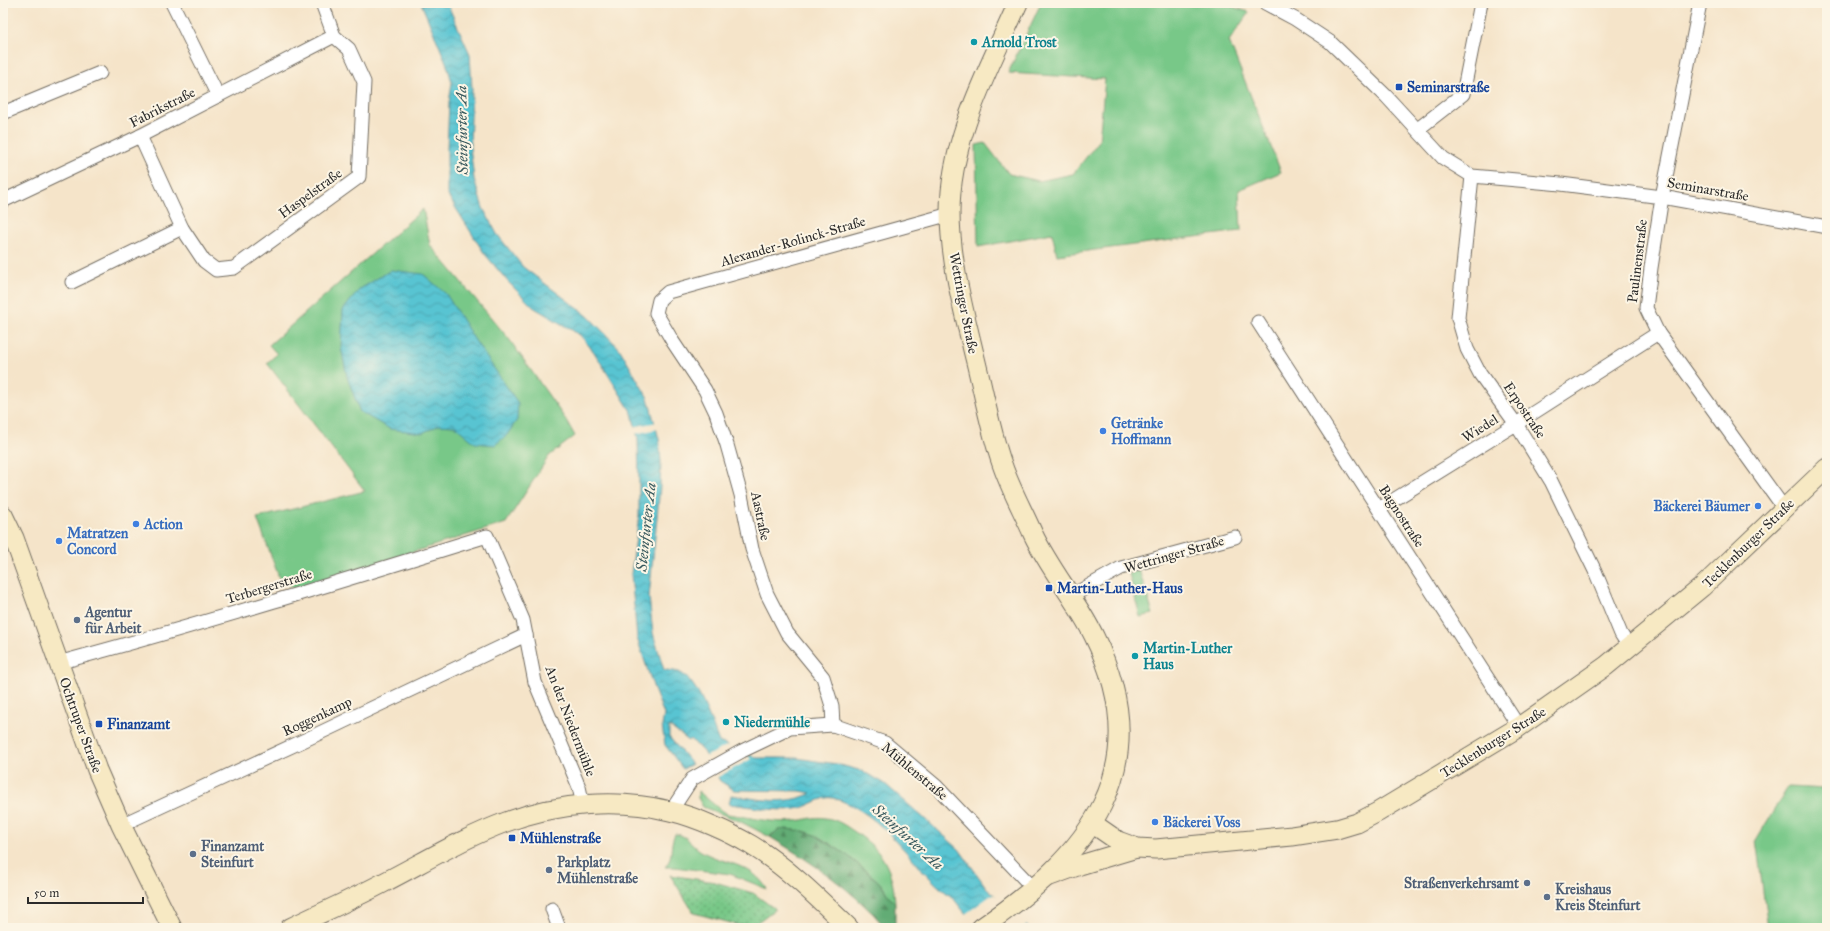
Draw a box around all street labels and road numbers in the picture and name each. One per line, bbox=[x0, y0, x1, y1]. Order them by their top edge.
street label: Fabrikstraße bbox=[127, 84, 198, 131]
street label: Haspelstraße bbox=[275, 165, 345, 222]
street label: Seminarstraße bbox=[1666, 174, 1750, 205]
street label: Alexander-Rolinck-Straße bbox=[718, 213, 868, 271]
street label: Paulinenstraße bbox=[1624, 218, 1651, 304]
street label: Wettringer Straße bbox=[945, 251, 982, 355]
street label: Erpostraße bbox=[1500, 379, 1550, 442]
street label: Wiedel bbox=[1459, 411, 1502, 446]
street label: Bagnostraße bbox=[1375, 482, 1428, 551]
street label: Aastraße bbox=[747, 489, 774, 542]
street label: Tecklenburger Straße bbox=[1699, 495, 1798, 592]
street label: Wettringer Straße bbox=[1122, 532, 1226, 577]
street label: Terbergerstraße bbox=[224, 565, 315, 608]
street label: An der Niedermühle bbox=[541, 663, 600, 779]
street label: Ochtruper Straße bbox=[55, 675, 106, 775]
street label: Roggenkamp bbox=[280, 693, 355, 740]
street label: Tecklenburger Straße bbox=[1437, 703, 1549, 782]
street label: Mühlenstraße bbox=[878, 739, 951, 804]

